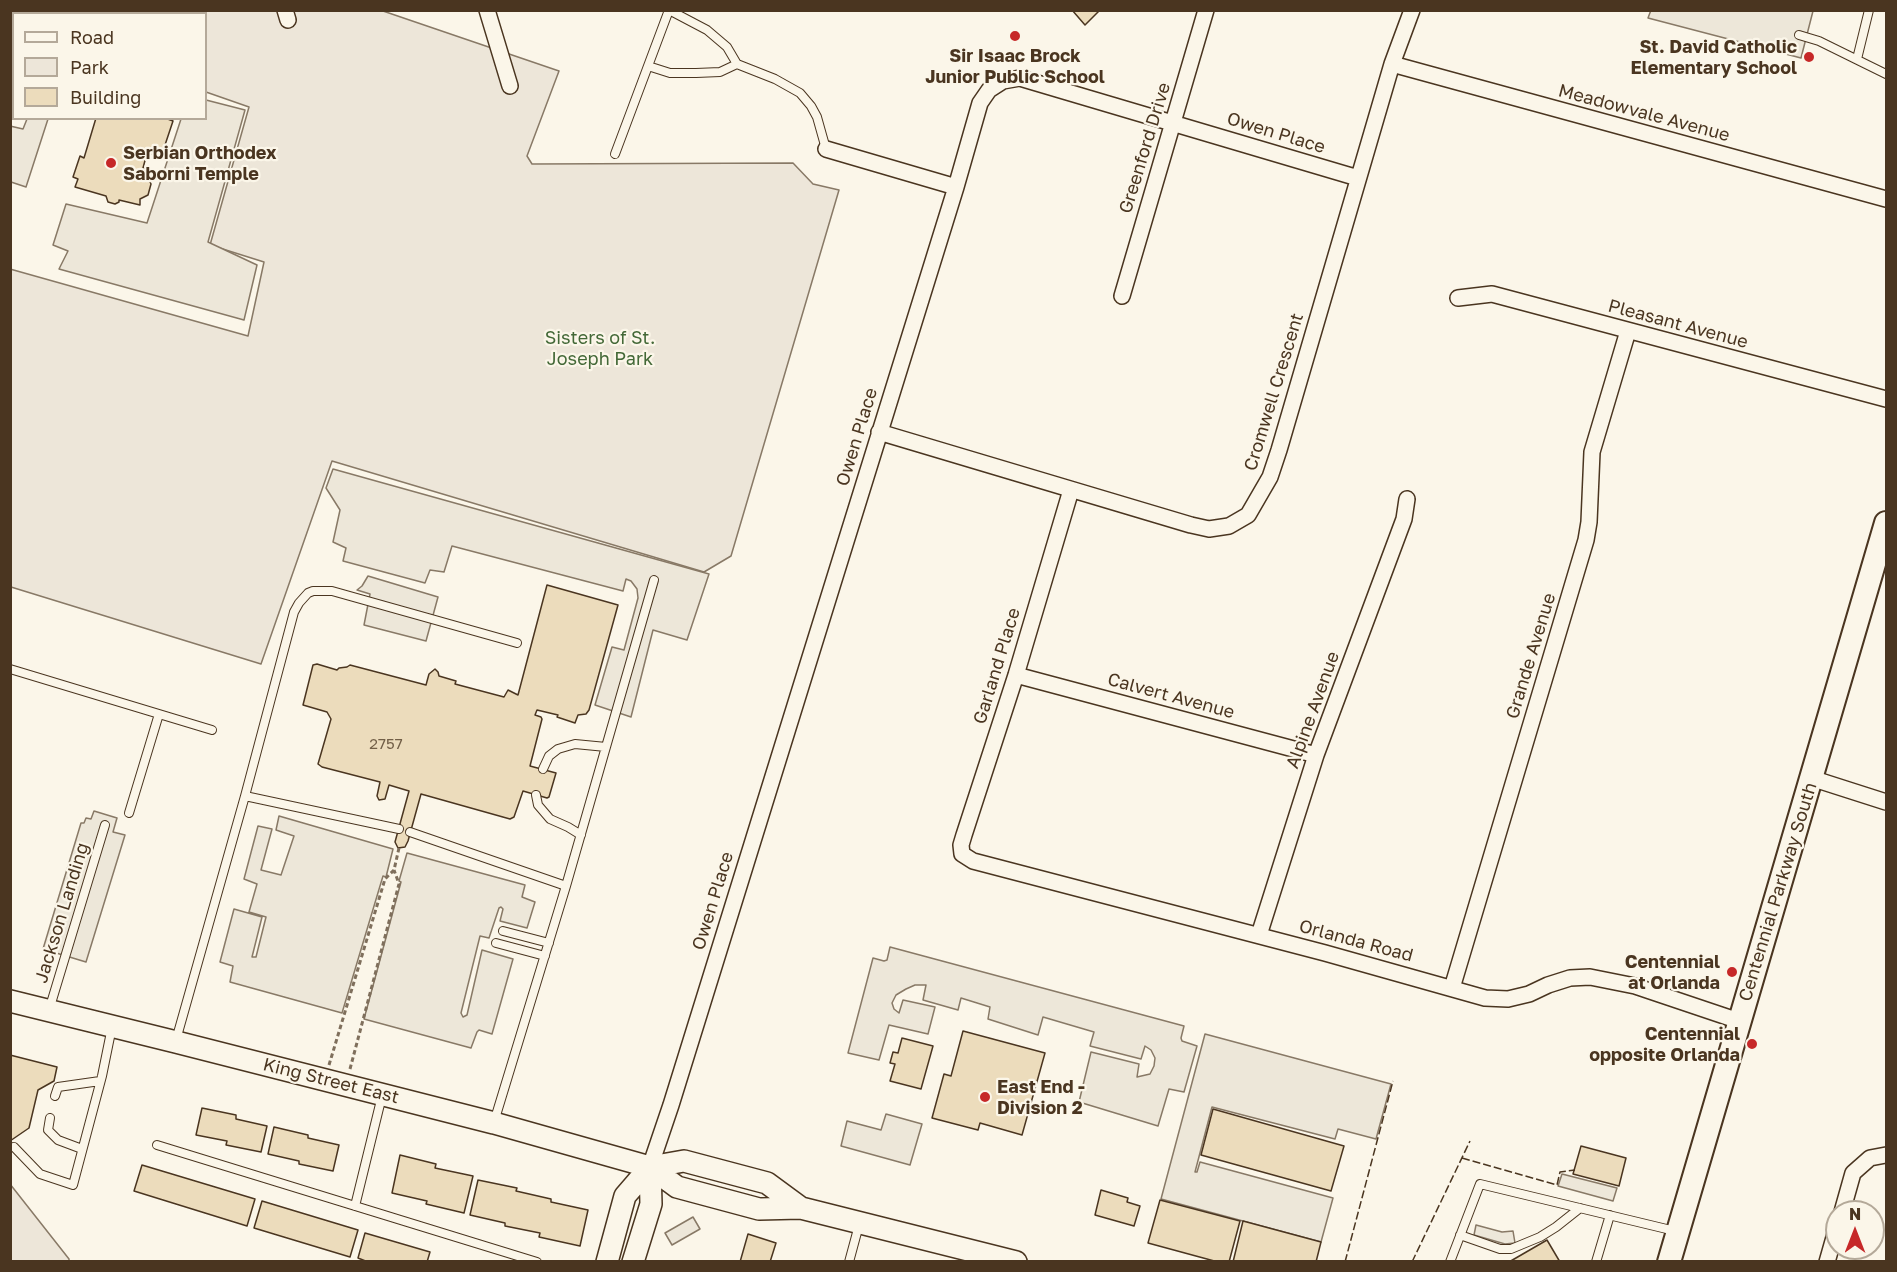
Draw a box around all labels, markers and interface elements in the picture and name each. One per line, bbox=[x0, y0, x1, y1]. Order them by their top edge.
legend bbox=[12, 12, 207, 120]
text: Road bbox=[70, 26, 114, 48]
marker: Sir Isaac Brock Junior Public School bbox=[1008, 29, 1022, 43]
place label: St. David Catholic Elementary School bbox=[1631, 36, 1797, 78]
place label: Sir Isaac Brock Junior Public School bbox=[925, 45, 1105, 88]
marker: St. David Catholic Elementary School bbox=[1802, 50, 1816, 64]
text: Park bbox=[70, 56, 109, 78]
street label: Greenford Drive bbox=[1115, 80, 1175, 216]
street label: Meadowvale Avenue bbox=[1556, 80, 1732, 146]
text: Building bbox=[70, 86, 141, 108]
street label: Owen Place bbox=[1224, 108, 1328, 158]
place label: Serbian Orthodex Saborni Temple bbox=[123, 142, 276, 184]
marker: Serbian Orthodex Saborni Temple bbox=[104, 156, 118, 170]
street label: Pleasant Avenue bbox=[1606, 295, 1750, 353]
street label: Cromwell Crescent bbox=[1240, 310, 1308, 474]
park label: Sisters of St. Joseph Park bbox=[545, 327, 655, 370]
street label: Owen Place bbox=[832, 385, 882, 489]
street label: Grande Avenue bbox=[1502, 591, 1560, 721]
street label: Garland Place bbox=[969, 605, 1025, 727]
street label: Alpine Avenue bbox=[1282, 649, 1344, 771]
street label: Calvert Avenue bbox=[1105, 669, 1237, 723]
house number: 2757 bbox=[369, 735, 403, 753]
street label: Centennial Parkway South bbox=[1734, 780, 1822, 1004]
street label: Jackson Landing bbox=[30, 840, 94, 986]
street label: Owen Place bbox=[688, 849, 738, 953]
street label: Orlanda Road bbox=[1297, 915, 1415, 967]
place label: Centennial at Orlanda bbox=[1625, 951, 1720, 994]
marker: Centennial at Orlanda bbox=[1725, 965, 1739, 979]
place label: Centennial opposite Orlanda bbox=[1589, 1023, 1740, 1066]
marker: Centennial opposite Orlanda bbox=[1745, 1037, 1759, 1051]
street label: King Street East bbox=[261, 1054, 401, 1108]
place label: East End - Division 2 bbox=[997, 1076, 1085, 1118]
marker: East End - Division 2 bbox=[978, 1090, 992, 1104]
north arrow bbox=[1825, 1200, 1885, 1260]
text: N bbox=[1849, 1204, 1861, 1224]

